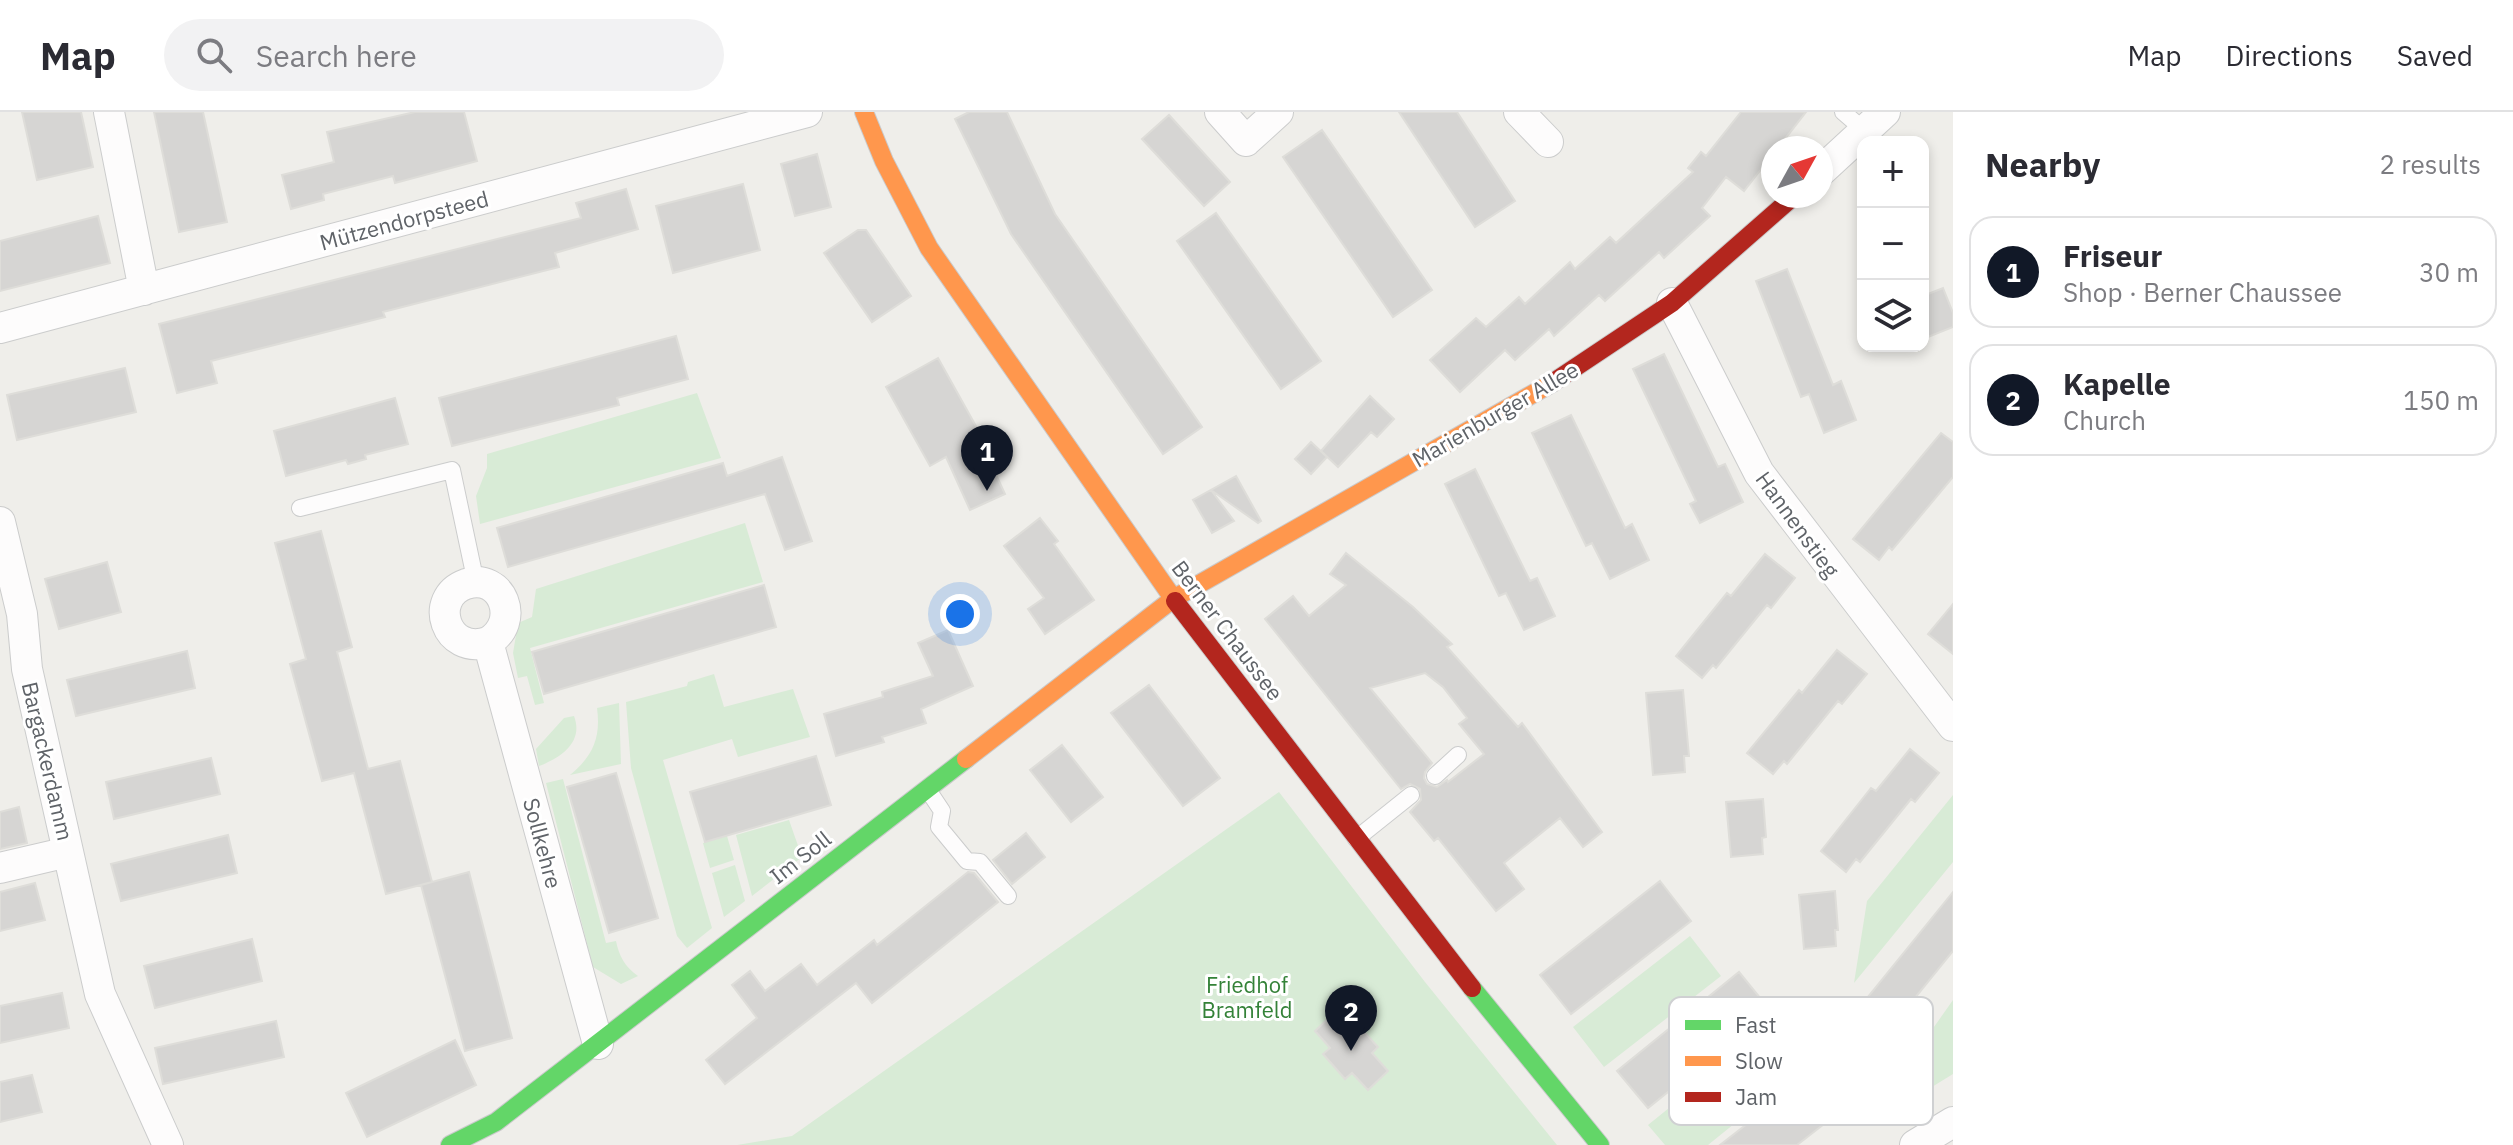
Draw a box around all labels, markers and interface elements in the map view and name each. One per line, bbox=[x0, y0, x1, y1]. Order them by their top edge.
search box bbox=[164, 19, 724, 91]
text: Map bbox=[40, 31, 116, 80]
icon: search bbox=[192, 33, 236, 77]
text: Search here bbox=[256, 36, 417, 75]
text: Map bbox=[2127, 37, 2181, 74]
text: Directions bbox=[2225, 37, 2353, 74]
text: Saved bbox=[2397, 37, 2473, 74]
north arrow bbox=[1761, 136, 1833, 208]
map controls bbox=[1857, 136, 1929, 352]
button: + bbox=[1857, 136, 1929, 208]
text: Nearby bbox=[1985, 142, 2100, 186]
text: 2 results bbox=[2379, 147, 2481, 181]
street label: Mützendorpsteed bbox=[316, 184, 492, 256]
button: − bbox=[1857, 208, 1929, 280]
text: Friseur bbox=[2063, 236, 2162, 275]
text: 1 bbox=[2005, 255, 2021, 289]
text: 30 m bbox=[2419, 255, 2479, 289]
text: Shop · Berner Chaussee bbox=[2063, 275, 2342, 309]
button: layers bbox=[1857, 280, 1929, 352]
street label: Marienburger Allee bbox=[1407, 355, 1583, 473]
text: Kapelle bbox=[2063, 364, 2171, 403]
text: 2 bbox=[2005, 383, 2021, 417]
text: 150 m bbox=[2403, 383, 2479, 417]
text: Church bbox=[2063, 403, 2146, 437]
pin: 1 bbox=[961, 425, 1013, 491]
street label: Hannenstieg bbox=[1750, 465, 1846, 583]
street label: Berner Chaussee bbox=[1166, 554, 1290, 706]
your location bbox=[940, 594, 980, 634]
street label: Bargackerdamm bbox=[16, 679, 80, 843]
street label: Sollkehre bbox=[517, 794, 569, 892]
street label: Im Soll bbox=[763, 824, 837, 890]
park label: Friedhof Bramfeld bbox=[1201, 970, 1293, 1024]
pin: 2 bbox=[1325, 985, 1377, 1051]
legend bbox=[1669, 997, 1933, 1125]
text: Fast bbox=[1735, 1010, 1776, 1039]
text: Slow bbox=[1735, 1046, 1783, 1075]
text: Jam bbox=[1735, 1082, 1777, 1111]

